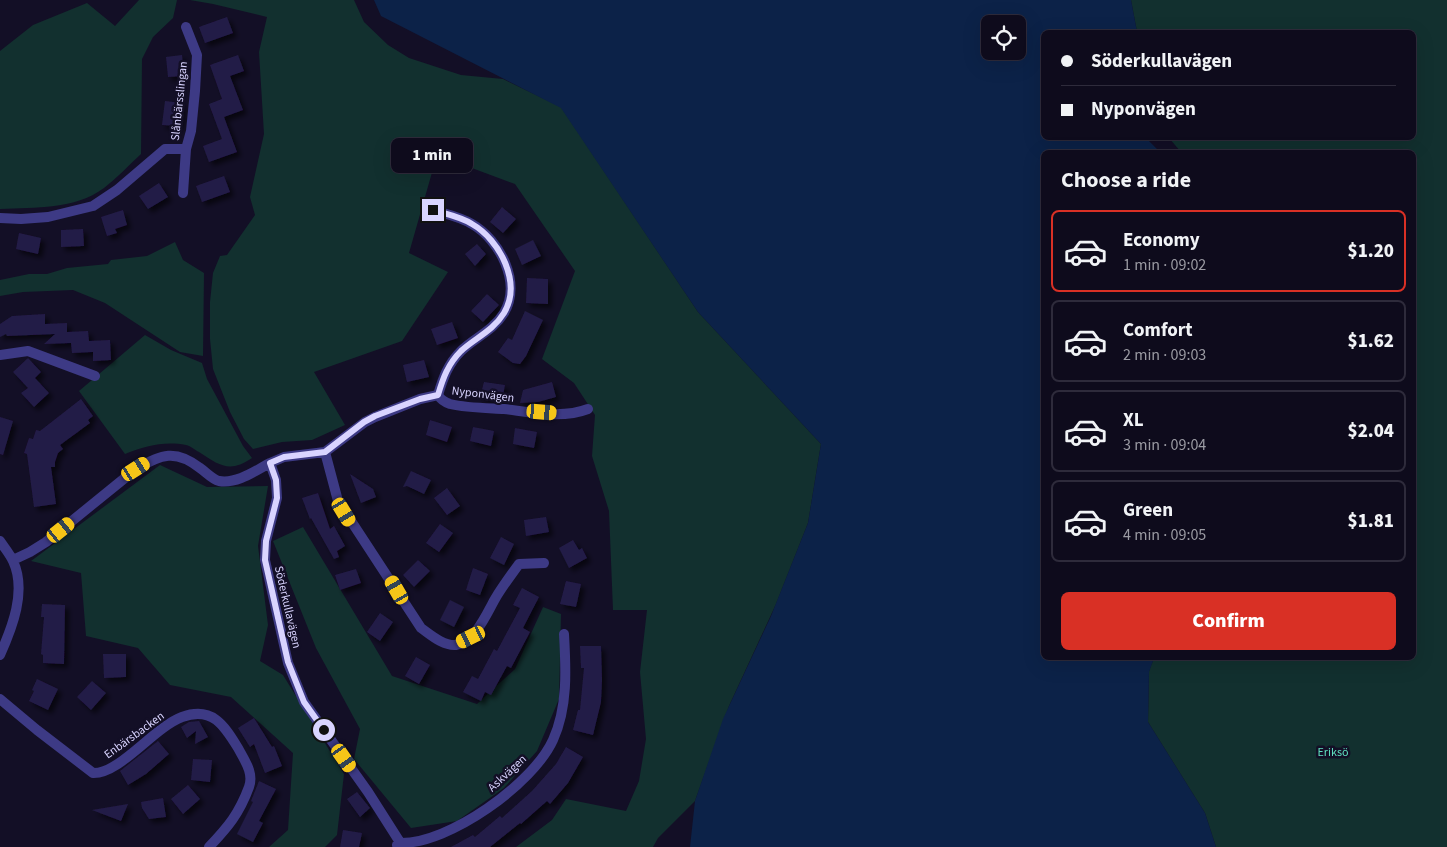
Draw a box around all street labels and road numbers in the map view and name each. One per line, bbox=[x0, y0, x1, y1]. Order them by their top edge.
street label: Slånbärsslingan bbox=[167, 60, 192, 142]
street label: Nyponvägen bbox=[451, 382, 515, 407]
street label: Söderkullavägen bbox=[270, 564, 305, 650]
street label: Enbärsbacken bbox=[101, 708, 168, 763]
street label: Askvägen bbox=[484, 751, 531, 796]

